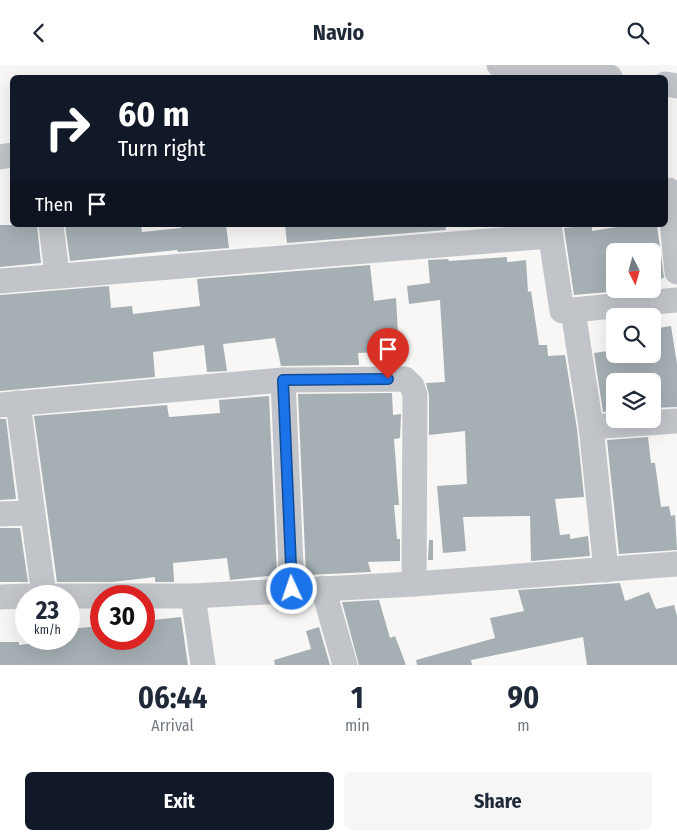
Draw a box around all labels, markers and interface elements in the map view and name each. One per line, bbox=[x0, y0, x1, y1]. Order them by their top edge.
icon: back bbox=[25, 19, 53, 47]
text: Navio bbox=[313, 19, 364, 46]
icon: search bbox=[624, 19, 652, 47]
text: 60 m bbox=[118, 93, 189, 135]
icon: right bbox=[35, 95, 100, 160]
text: Turn right bbox=[118, 135, 206, 162]
icon: arrive bbox=[83, 190, 111, 218]
text: Then bbox=[35, 193, 73, 216]
north arrow bbox=[606, 243, 661, 297]
map controls bbox=[606, 243, 661, 428]
button: search bbox=[606, 308, 661, 363]
pin bbox=[367, 328, 409, 379]
icon: arrive bbox=[374, 335, 402, 363]
button: layers bbox=[606, 373, 661, 428]
position arrow bbox=[265, 562, 317, 614]
speed limit sign: 30 bbox=[90, 585, 155, 650]
text: 23 bbox=[36, 596, 59, 626]
text: km/h bbox=[34, 623, 61, 637]
text: 06:44 bbox=[138, 680, 207, 716]
text: 1 bbox=[351, 680, 364, 716]
text: 90 bbox=[507, 680, 539, 716]
text: Arrival bbox=[151, 716, 194, 735]
text: min bbox=[345, 716, 370, 735]
text: m bbox=[517, 716, 530, 735]
button: Exit bbox=[25, 772, 334, 830]
button: Share bbox=[344, 772, 652, 830]

